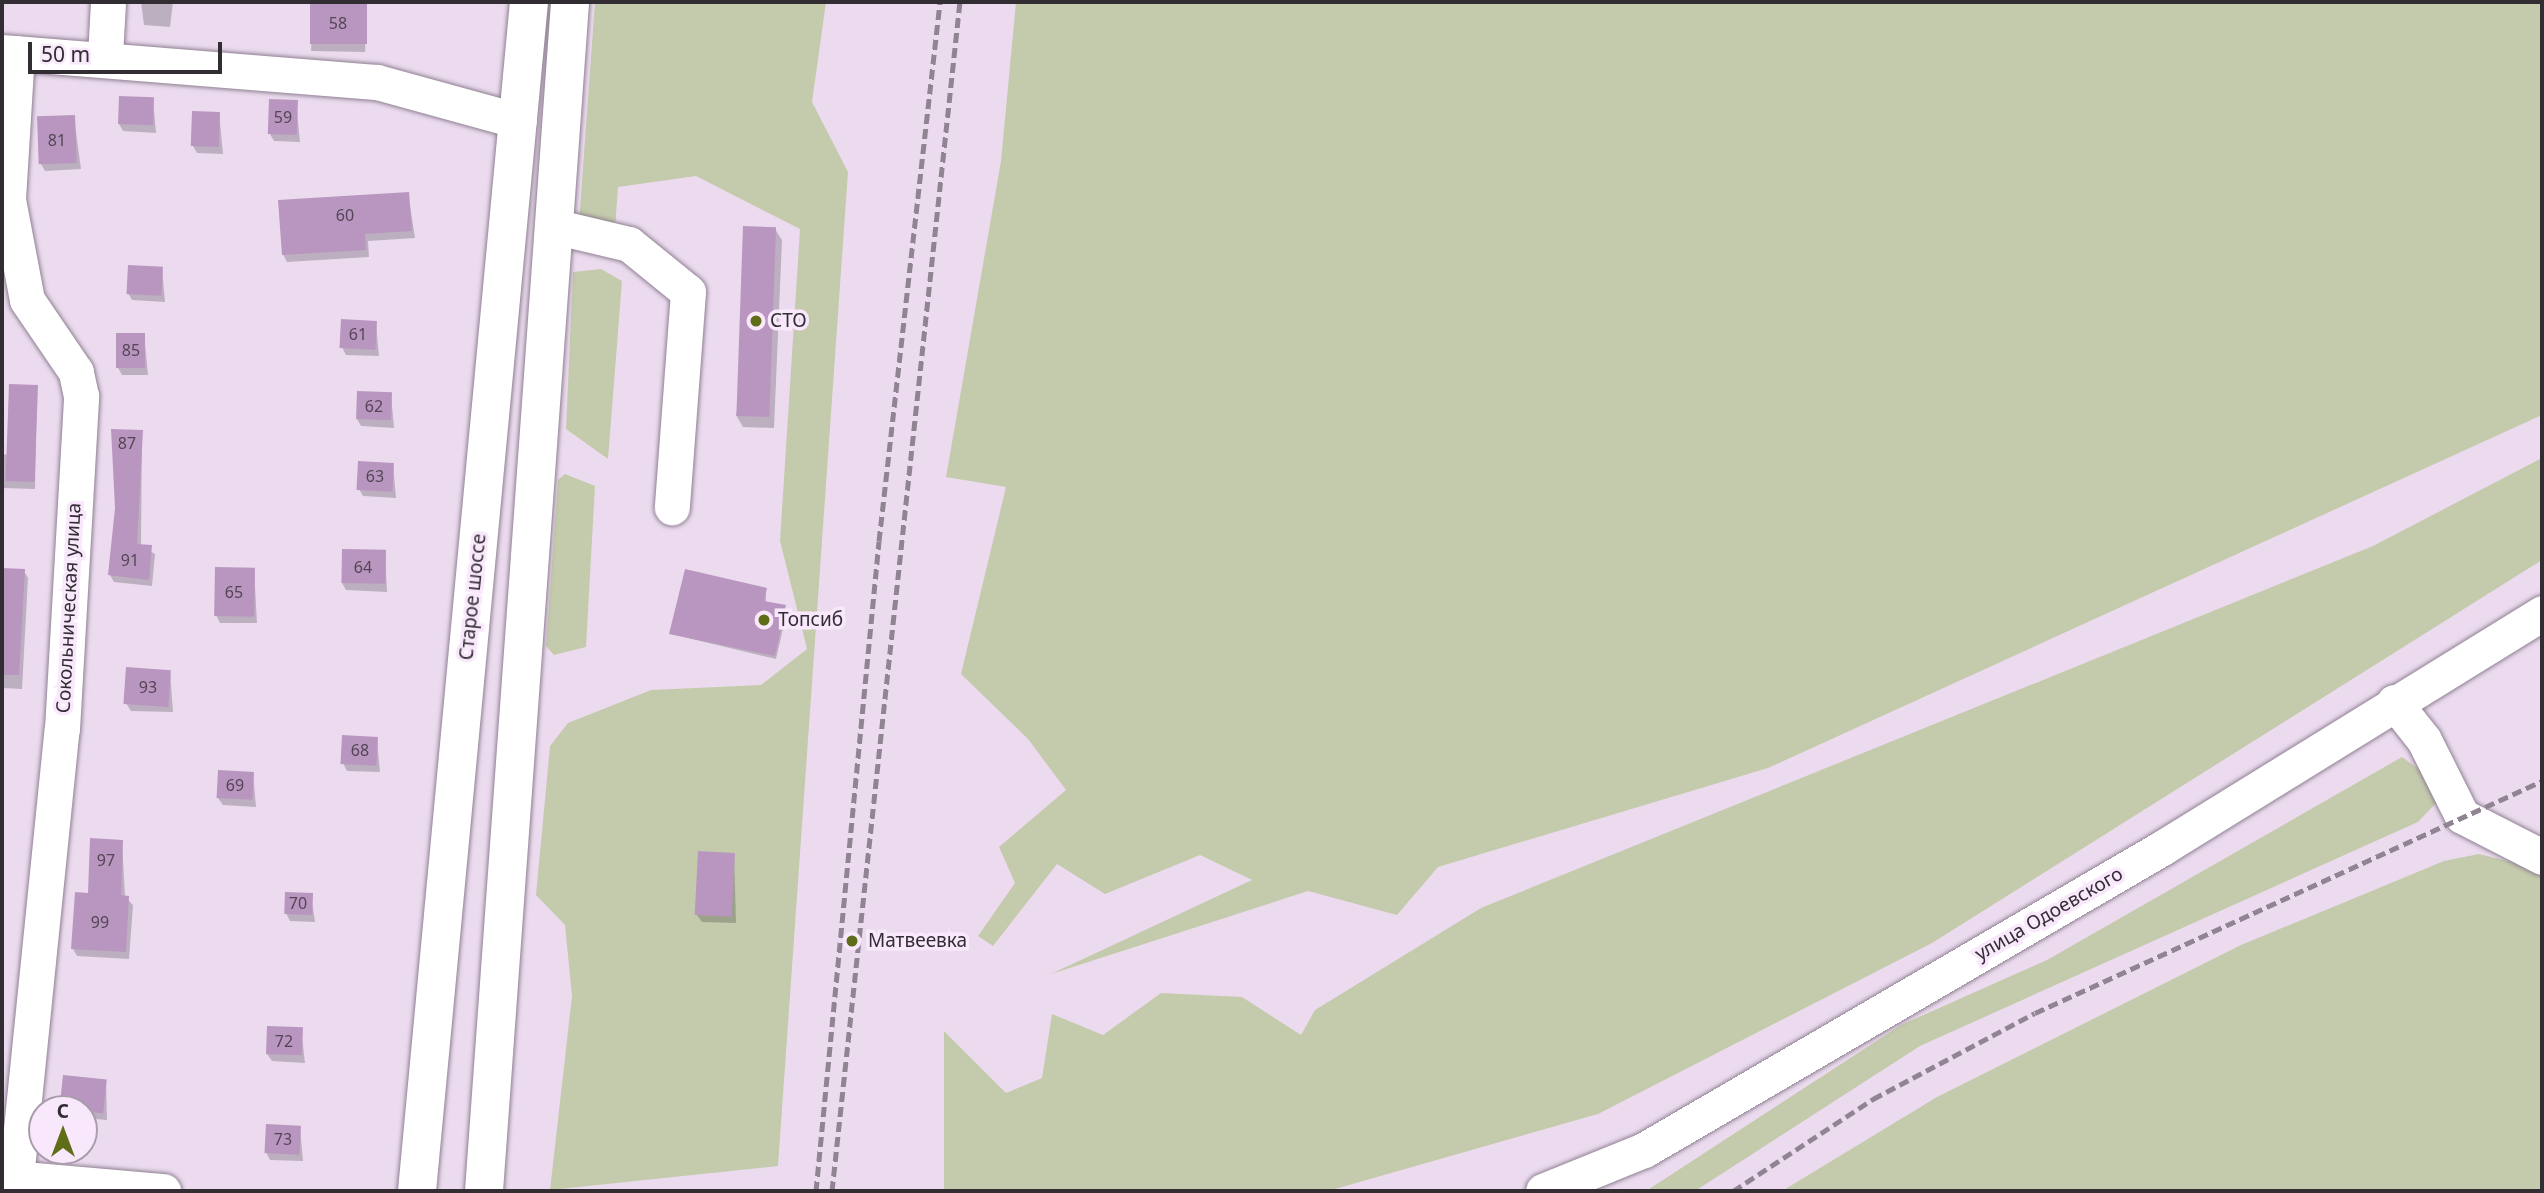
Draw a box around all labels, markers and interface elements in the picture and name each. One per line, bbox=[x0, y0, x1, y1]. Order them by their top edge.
house number: 58 bbox=[329, 13, 347, 33]
scale bar bbox=[32, 28, 226, 72]
text: 50 m bbox=[41, 40, 90, 68]
house number: 59 bbox=[274, 107, 292, 127]
house number: 81 bbox=[48, 130, 66, 150]
house number: 60 bbox=[336, 205, 354, 225]
place label: СТО bbox=[770, 310, 807, 332]
marker: СТО bbox=[748, 313, 764, 329]
house number: 61 bbox=[349, 324, 367, 344]
house number: 85 bbox=[122, 340, 140, 360]
house number: 62 bbox=[365, 396, 383, 416]
house number: 87 bbox=[118, 433, 136, 453]
house number: 63 bbox=[366, 466, 384, 486]
street label: Сокольническая улица bbox=[52, 502, 86, 714]
street label: Старое шоссе bbox=[455, 533, 491, 661]
house number: 91 bbox=[121, 550, 139, 570]
house number: 64 bbox=[354, 557, 372, 577]
house number: 65 bbox=[225, 582, 243, 602]
place label: Топсиб bbox=[778, 609, 843, 631]
marker: Топсиб bbox=[756, 612, 772, 628]
house number: 93 bbox=[139, 677, 157, 697]
house number: 68 bbox=[351, 740, 369, 760]
house number: 69 bbox=[226, 775, 244, 795]
house number: 97 bbox=[97, 850, 115, 870]
street label: улица Одоевского bbox=[1971, 862, 2127, 966]
house number: 70 bbox=[289, 893, 307, 913]
house number: 99 bbox=[91, 912, 109, 932]
place label: Матвеевка bbox=[868, 930, 967, 952]
marker: Матвеевка bbox=[842, 931, 862, 951]
house number: 72 bbox=[275, 1031, 293, 1051]
north arrow bbox=[28, 1095, 98, 1165]
text: С bbox=[57, 1098, 69, 1124]
house number: 73 bbox=[274, 1129, 292, 1149]

